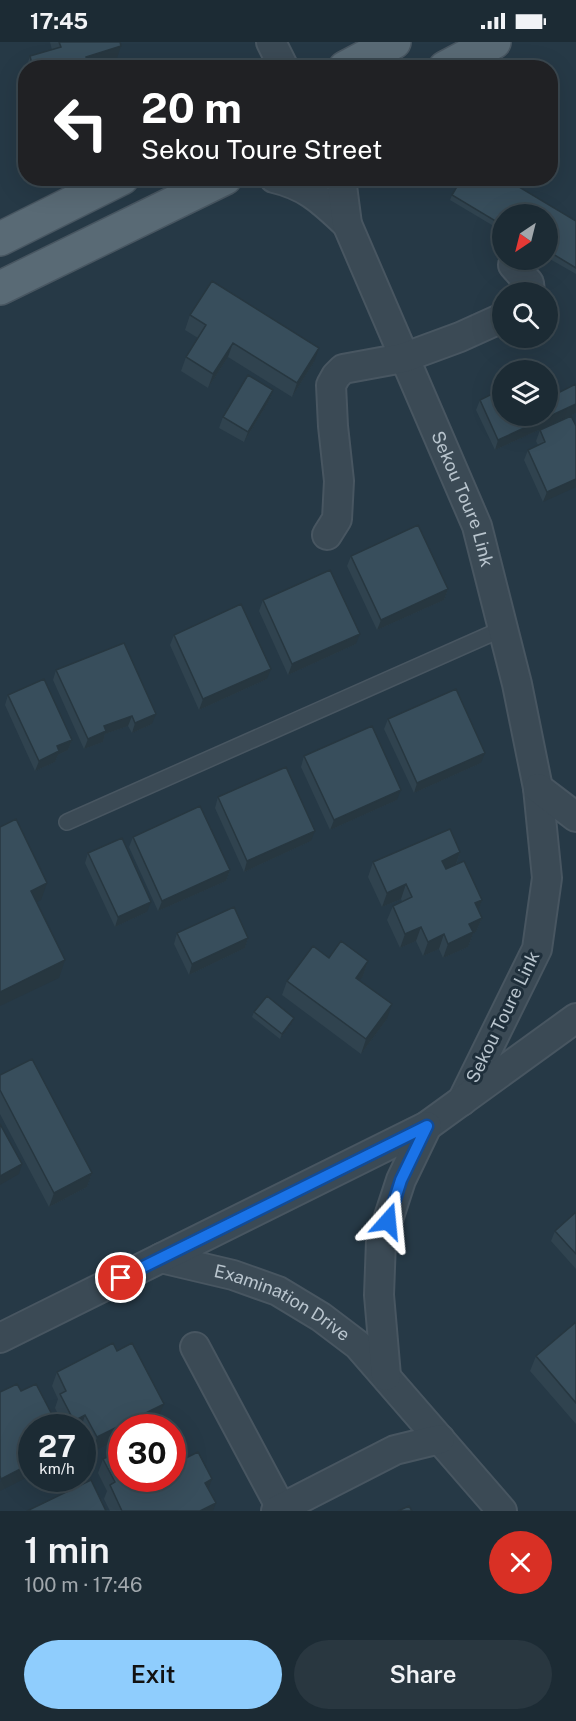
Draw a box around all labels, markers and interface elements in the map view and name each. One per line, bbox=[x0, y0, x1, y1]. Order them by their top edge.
text: 17:45 bbox=[30, 8, 88, 34]
text: 20 m bbox=[141, 83, 242, 132]
icon: left bbox=[42, 84, 120, 162]
text: Sekou Toure Street bbox=[141, 133, 382, 165]
north arrow bbox=[492, 204, 558, 270]
map controls bbox=[492, 204, 558, 426]
button: search bbox=[492, 282, 558, 348]
button: layers bbox=[492, 360, 558, 426]
street label: Sekou Toure Link bbox=[427, 428, 498, 569]
street label: Sekou Toure Link bbox=[462, 948, 544, 1086]
position arrow bbox=[356, 1189, 420, 1253]
pin bbox=[95, 1252, 146, 1303]
street label: Examination Drive bbox=[212, 1260, 354, 1345]
icon: arrive bbox=[104, 1261, 137, 1294]
speed limit sign: 30 bbox=[108, 1414, 186, 1492]
text: 27 bbox=[38, 1428, 76, 1464]
text: km/h bbox=[39, 1460, 75, 1477]
text: 1 min bbox=[24, 1529, 110, 1571]
button: close bbox=[489, 1531, 552, 1594]
text: 100 m · 17:46 bbox=[24, 1573, 142, 1597]
button: Exit bbox=[24, 1640, 282, 1709]
button: Share bbox=[294, 1640, 552, 1709]

